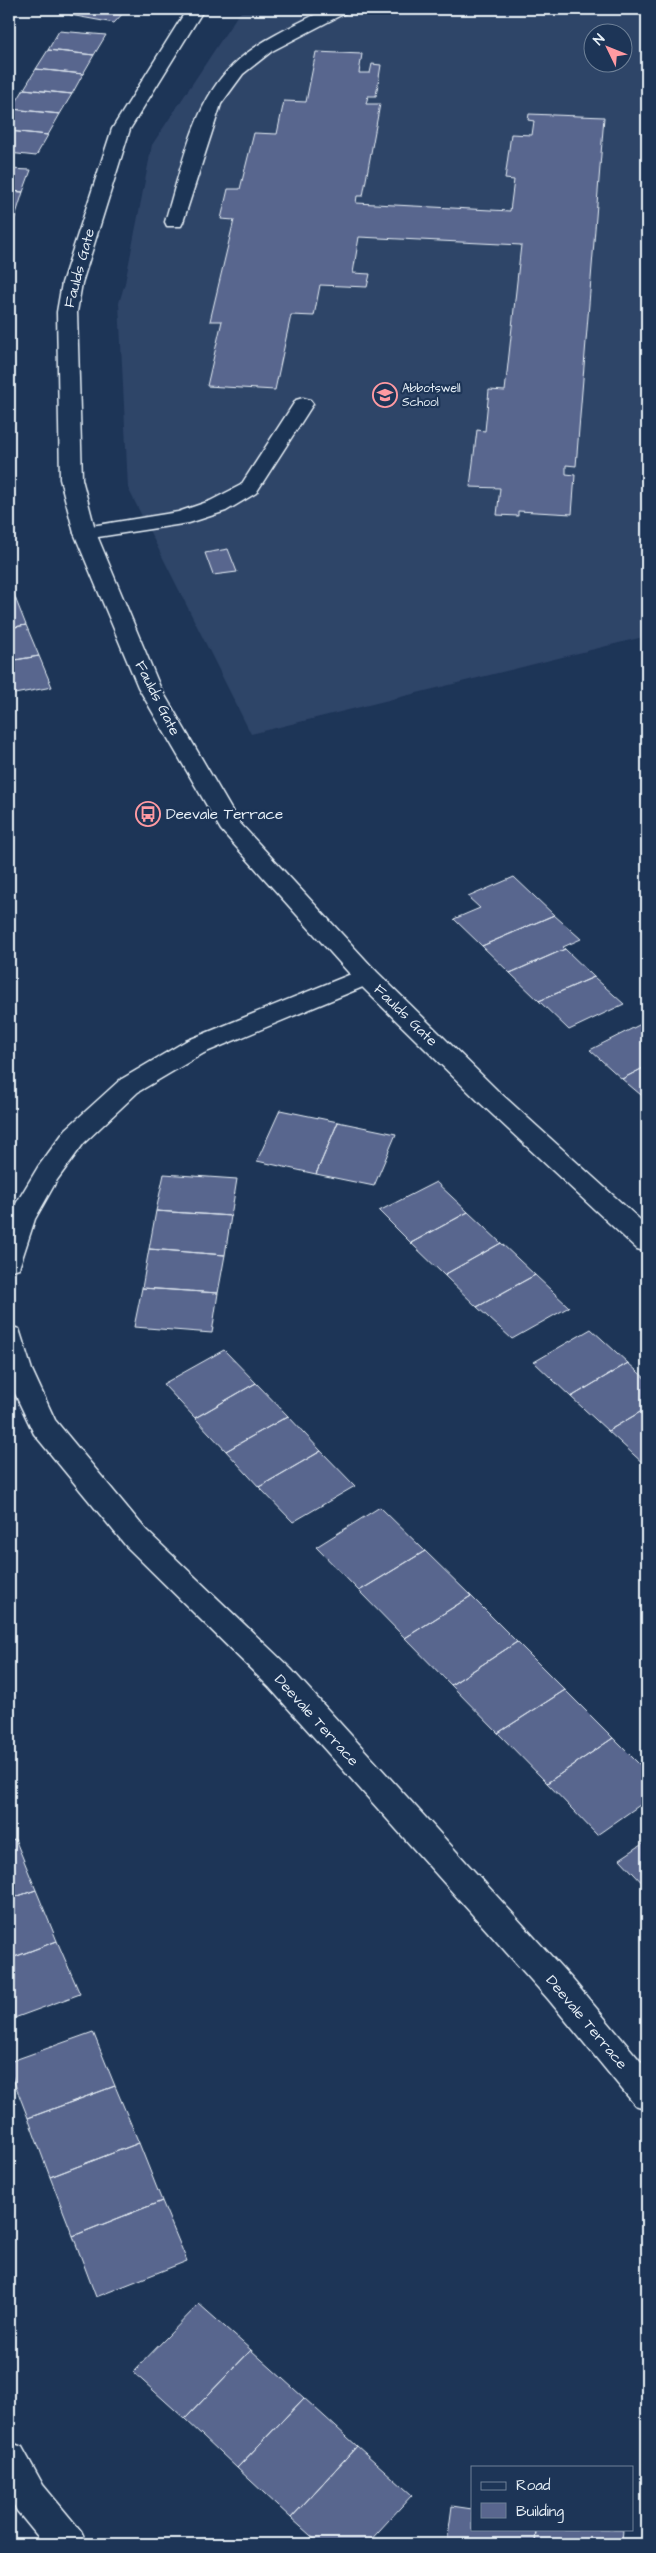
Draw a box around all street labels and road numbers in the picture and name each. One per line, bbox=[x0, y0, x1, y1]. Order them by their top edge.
street label: Faulds Gate bbox=[59, 226, 100, 310]
street label: Faulds Gate bbox=[130, 657, 185, 739]
street label: Faulds Gate bbox=[369, 980, 442, 1051]
street label: Deevale Terrace bbox=[270, 1670, 364, 1771]
street label: Deevale Terrace bbox=[541, 1971, 632, 2074]

